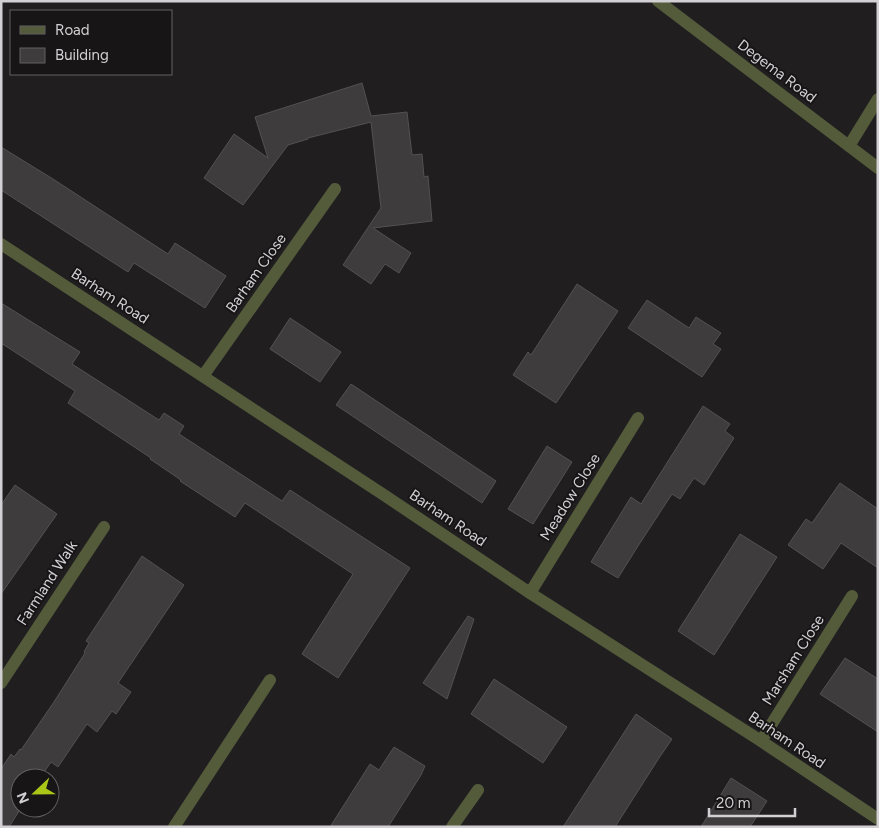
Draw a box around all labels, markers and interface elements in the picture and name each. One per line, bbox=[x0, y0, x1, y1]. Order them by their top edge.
legend bbox=[10, 10, 172, 75]
text: Road bbox=[55, 21, 90, 39]
street label: Degema Road bbox=[734, 35, 820, 107]
text: Building bbox=[55, 46, 109, 64]
street label: Barham Close bbox=[222, 230, 290, 316]
street label: Barham Road bbox=[68, 264, 152, 328]
street label: Meadow Close bbox=[536, 450, 604, 544]
street label: Barham Road bbox=[406, 486, 490, 550]
street label: Farmland Walk bbox=[13, 537, 81, 629]
street label: Marsham Close bbox=[758, 612, 828, 708]
street label: Barham Road bbox=[745, 708, 829, 772]
north arrow bbox=[10, 768, 60, 818]
scale bar bbox=[709, 786, 795, 818]
text: N bbox=[14, 789, 33, 806]
text: 20 m bbox=[716, 794, 750, 812]

